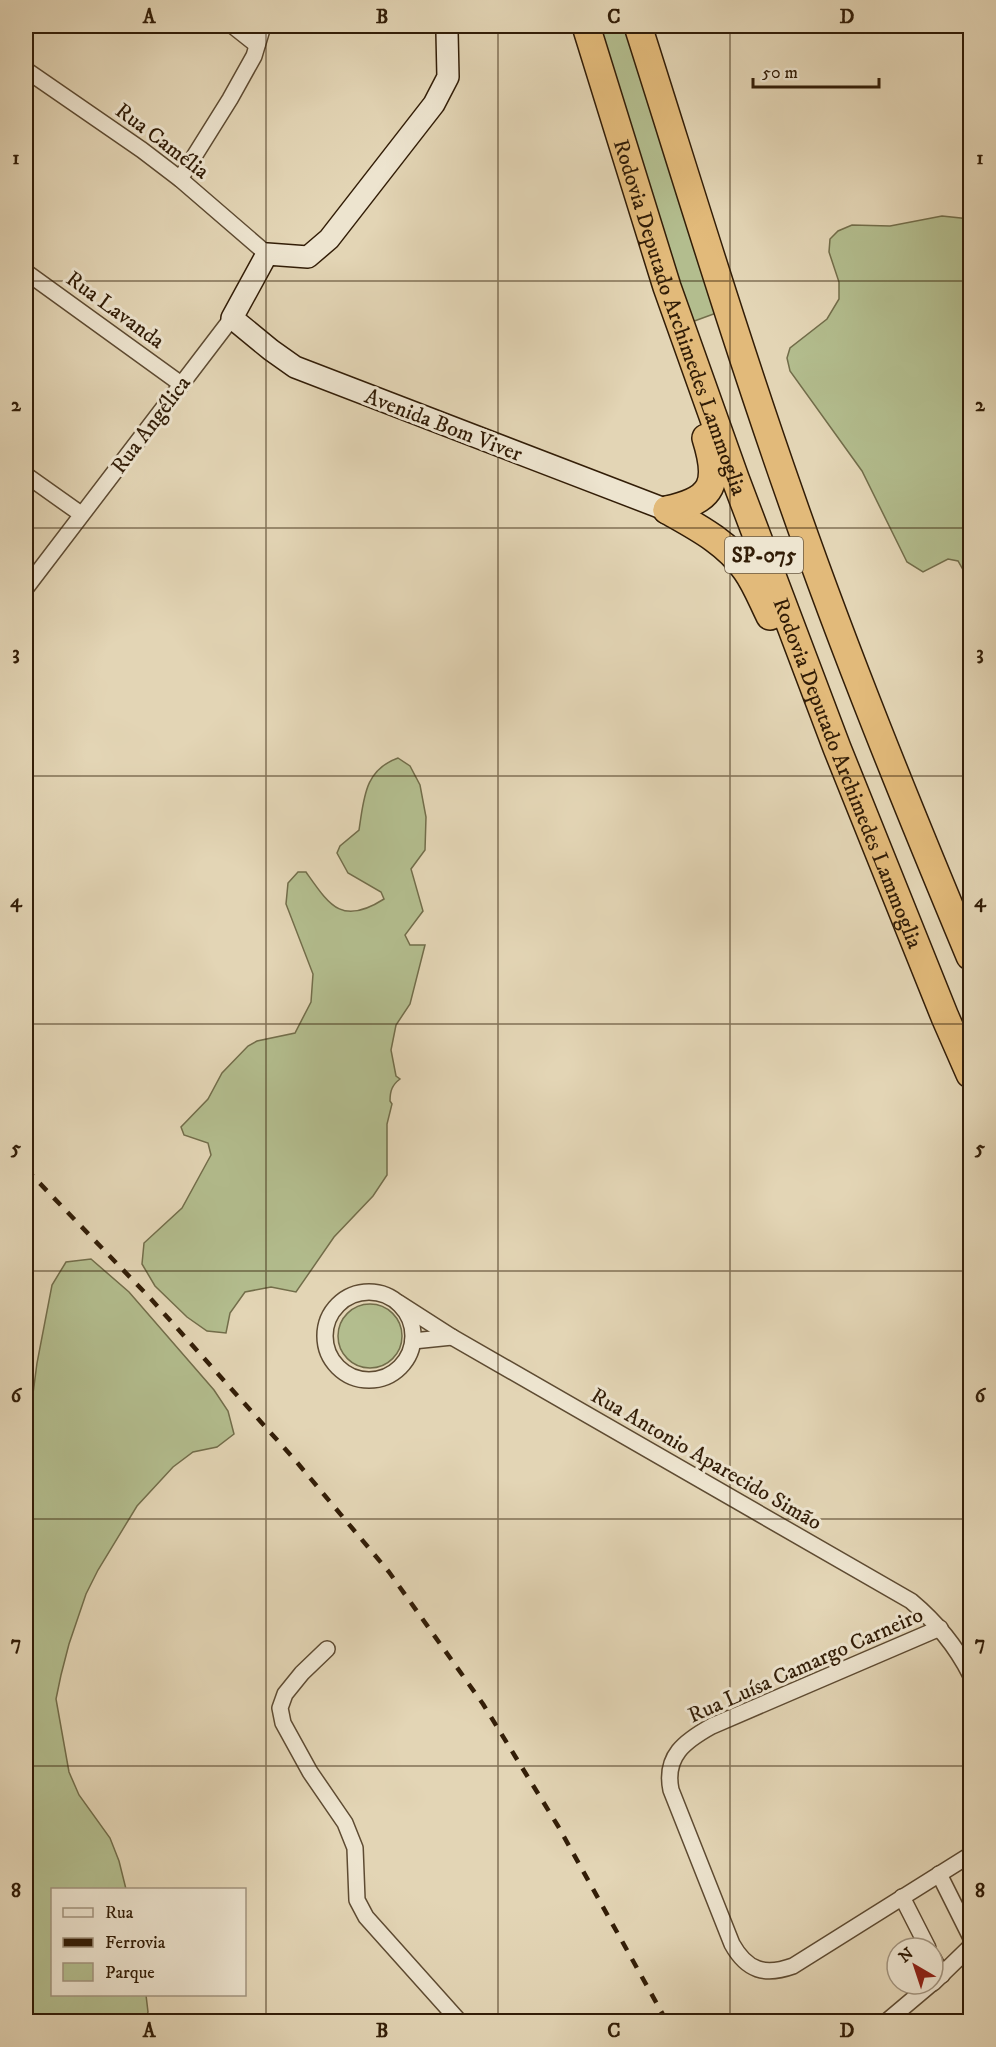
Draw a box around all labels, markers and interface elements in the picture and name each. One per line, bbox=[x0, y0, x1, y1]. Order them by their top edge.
text: A bbox=[142, 5, 157, 30]
text: B bbox=[376, 5, 388, 30]
text: C bbox=[607, 5, 621, 30]
text: D bbox=[840, 5, 855, 30]
scale bar bbox=[753, 51, 879, 89]
text: 50 m bbox=[762, 62, 798, 84]
street label: Rua Camélia bbox=[110, 97, 215, 186]
street label: Rodovia Deputado Archimedes Lammoglia bbox=[607, 136, 752, 500]
text: 1 bbox=[12, 146, 20, 171]
text: 1 bbox=[976, 146, 984, 171]
street label: Rua Lavanda bbox=[61, 265, 170, 355]
street label: Rua Angélica bbox=[106, 370, 197, 479]
street label: Avenida Bom Viver bbox=[361, 383, 527, 468]
text: 2 bbox=[11, 393, 22, 418]
text: 2 bbox=[975, 393, 986, 418]
road number: SP-075 bbox=[725, 537, 803, 573]
street label: Rodovia Deputado Archimedes Lammoglia bbox=[767, 594, 928, 953]
text: 3 bbox=[12, 641, 20, 666]
text: 3 bbox=[976, 641, 984, 666]
text: 4 bbox=[10, 889, 23, 914]
text: 4 bbox=[974, 889, 987, 914]
text: 5 bbox=[10, 1136, 21, 1161]
text: 5 bbox=[974, 1136, 985, 1161]
street label: Rua Antonio Aparecido Simão bbox=[586, 1382, 826, 1537]
text: 6 bbox=[11, 1384, 23, 1409]
text: 6 bbox=[975, 1384, 987, 1409]
street label: Rua Luísa Camargo Carneiro bbox=[684, 1601, 927, 1729]
text: 7 bbox=[11, 1631, 21, 1656]
text: 7 bbox=[975, 1631, 985, 1656]
text: 8 bbox=[11, 1879, 21, 1904]
text: 8 bbox=[975, 1879, 985, 1904]
legend bbox=[51, 1888, 246, 1996]
text: Rua bbox=[105, 1902, 134, 1924]
text: Ferrovia bbox=[105, 1932, 166, 1954]
north arrow bbox=[885, 1936, 945, 1996]
text: N bbox=[895, 1943, 918, 1967]
text: Parque bbox=[105, 1962, 155, 1984]
text: A bbox=[142, 2019, 157, 2044]
text: B bbox=[376, 2019, 388, 2044]
text: C bbox=[607, 2019, 621, 2044]
text: D bbox=[840, 2019, 855, 2044]

